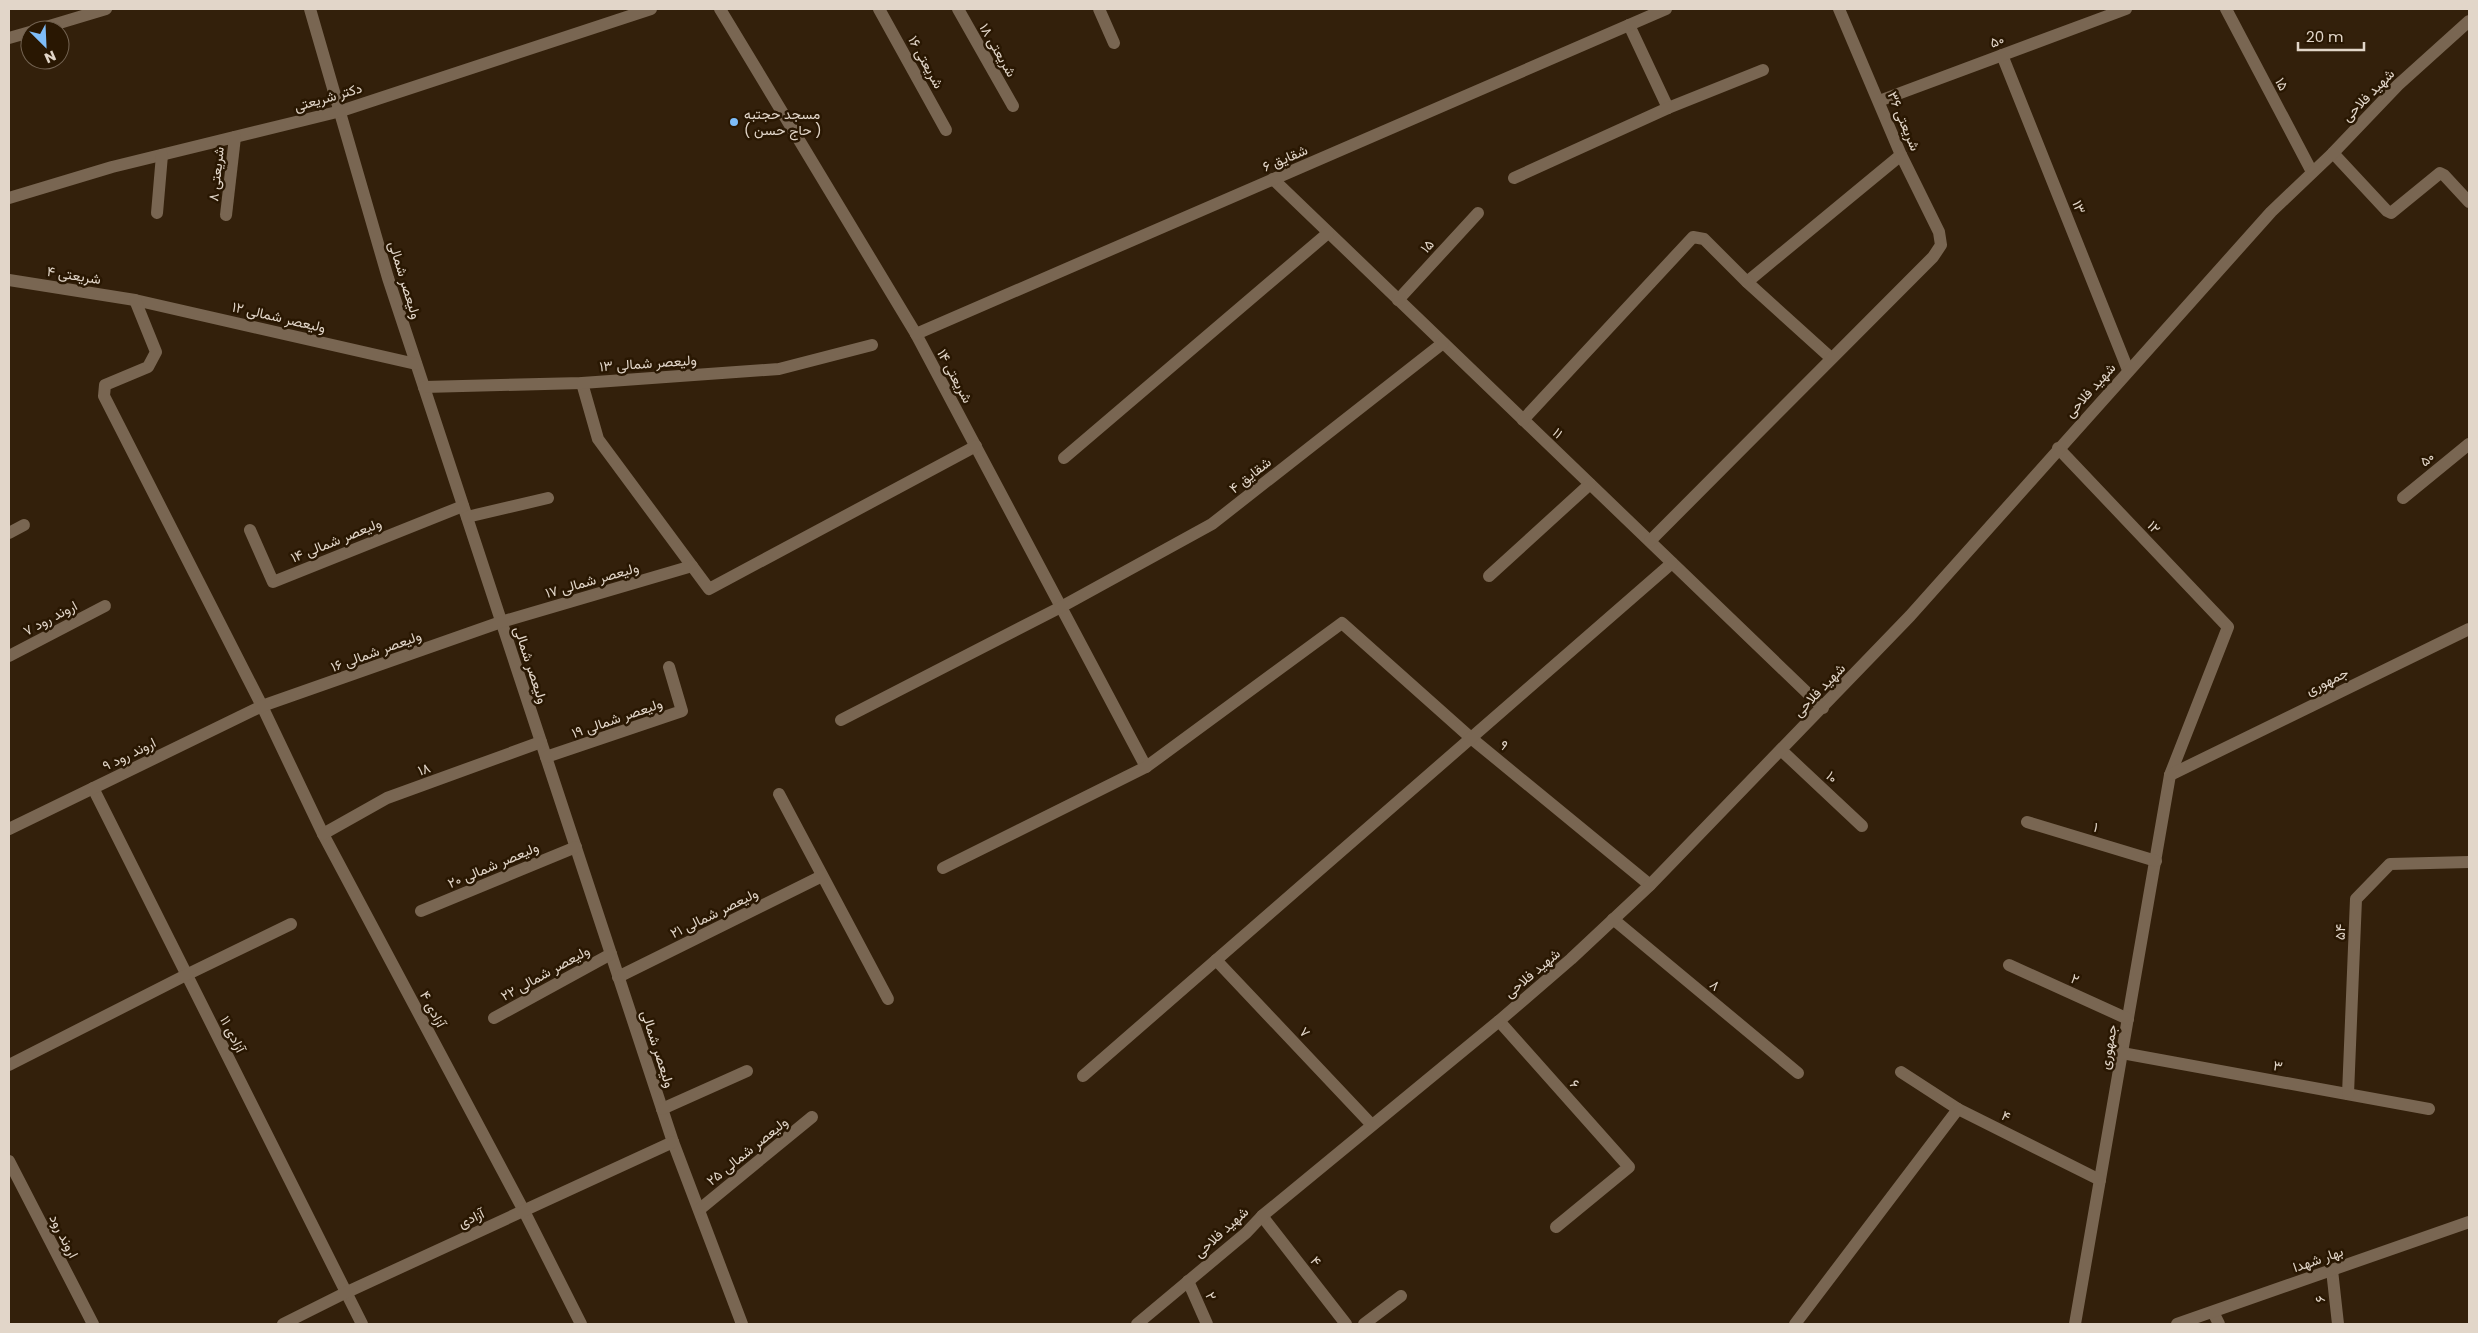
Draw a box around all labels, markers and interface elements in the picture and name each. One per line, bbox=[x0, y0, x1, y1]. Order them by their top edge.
street label: شریعتی ۱۸ bbox=[975, 19, 1021, 81]
north arrow bbox=[20, 20, 70, 70]
scale bar bbox=[2298, 20, 2364, 52]
text: 20 m bbox=[2306, 26, 2344, 47]
street label: ۵۰ bbox=[1987, 29, 2007, 53]
street label: شریعتی ۱۶ bbox=[903, 32, 949, 92]
text: N bbox=[41, 46, 59, 68]
street label: شهید فلاحی bbox=[2337, 64, 2399, 126]
street label: ۱۵ bbox=[2270, 74, 2294, 94]
street label: دکتر شریعتی bbox=[292, 78, 365, 116]
street label: شریعتی ۳۶ bbox=[1883, 88, 1925, 154]
place label: مسجد حجتیه ( حاج حسن ) bbox=[744, 104, 822, 141]
marker: مسجد حجتیه ( حاج حسن ) bbox=[728, 116, 740, 128]
street label: شقایق ۶ bbox=[1259, 140, 1311, 176]
street label: شریعتی ۸ bbox=[203, 146, 229, 202]
street label: ۱۳ bbox=[2067, 197, 2091, 217]
street label: ۱۵ bbox=[1415, 235, 1439, 257]
street label: ولیعصر شمالی bbox=[384, 239, 426, 321]
street label: شریعتی ۴ bbox=[45, 261, 103, 289]
street label: ولیعصر شمالی ۱۲ bbox=[230, 297, 328, 337]
street label: شریعتی ۱۴ bbox=[932, 345, 978, 407]
street label: ولیعصر شمالی ۱۳ bbox=[599, 350, 697, 376]
street label: شهید فلاحی bbox=[2060, 358, 2120, 422]
street label: ۱۱ bbox=[1548, 423, 1568, 443]
street label: ۵۰ bbox=[2415, 447, 2439, 471]
street label: شقایق ۴ bbox=[1225, 452, 1275, 498]
street label: ولیعصر شمالی ۱۴ bbox=[288, 513, 384, 567]
street label: ۱۲ bbox=[2143, 516, 2165, 538]
street label: ولیعصر شمالی ۱۷ bbox=[543, 557, 641, 603]
street label: اروند رود ۷ bbox=[19, 595, 81, 641]
street label: ولیعصر شمالی bbox=[509, 624, 553, 706]
street label: ولیعصر شمالی ۱۶ bbox=[328, 625, 424, 677]
street label: شهید فلاحی bbox=[1788, 659, 1850, 721]
street label: جمهوری bbox=[2302, 662, 2352, 700]
street label: ولیعصر شمالی ۱۹ bbox=[569, 693, 665, 743]
street label: اروند رود ۹ bbox=[99, 732, 159, 776]
street label: ۹ bbox=[1495, 735, 1513, 755]
street label: ۱۸ bbox=[415, 758, 433, 780]
street label: ۱۰ bbox=[1822, 766, 1842, 788]
street label: ۱ bbox=[2091, 817, 2101, 837]
street label: ولیعصر شمالی ۲۰ bbox=[444, 837, 542, 893]
street label: ولیعصر شمالی ۲۱ bbox=[667, 883, 761, 943]
street label: ۵۴ bbox=[2330, 924, 2350, 940]
street label: ولیعصر شمالی ۲۲ bbox=[497, 940, 593, 1006]
street label: شهید فلاحی bbox=[1500, 944, 1564, 1002]
street label: ۲ bbox=[2068, 968, 2082, 990]
street label: ۸ bbox=[1705, 975, 1725, 995]
street label: آزادی ۴ bbox=[415, 987, 452, 1032]
street label: ولیعصر شمالی bbox=[636, 1008, 680, 1090]
street label: آزادی ۱۱ bbox=[215, 1012, 251, 1057]
street label: ۷ bbox=[1295, 1022, 1315, 1042]
street label: جمهوری bbox=[2094, 1023, 2122, 1071]
street label: ۳ bbox=[2272, 1055, 2284, 1077]
street label: ۶ bbox=[1565, 1075, 1585, 1093]
street label: ۴ bbox=[1998, 1105, 2014, 1127]
street label: ولیعصر شمالی ۲۵ bbox=[702, 1112, 792, 1190]
street label: شهید فلاحی bbox=[1189, 1202, 1253, 1262]
street label: آزادی bbox=[455, 1203, 489, 1233]
street label: اروند رود bbox=[44, 1211, 84, 1261]
street label: بهار شهدا bbox=[2290, 1241, 2346, 1277]
street label: ۴ bbox=[1306, 1252, 1326, 1270]
street label: ۲ bbox=[1200, 1289, 1222, 1303]
street label: ۶ bbox=[2310, 1294, 2330, 1303]

